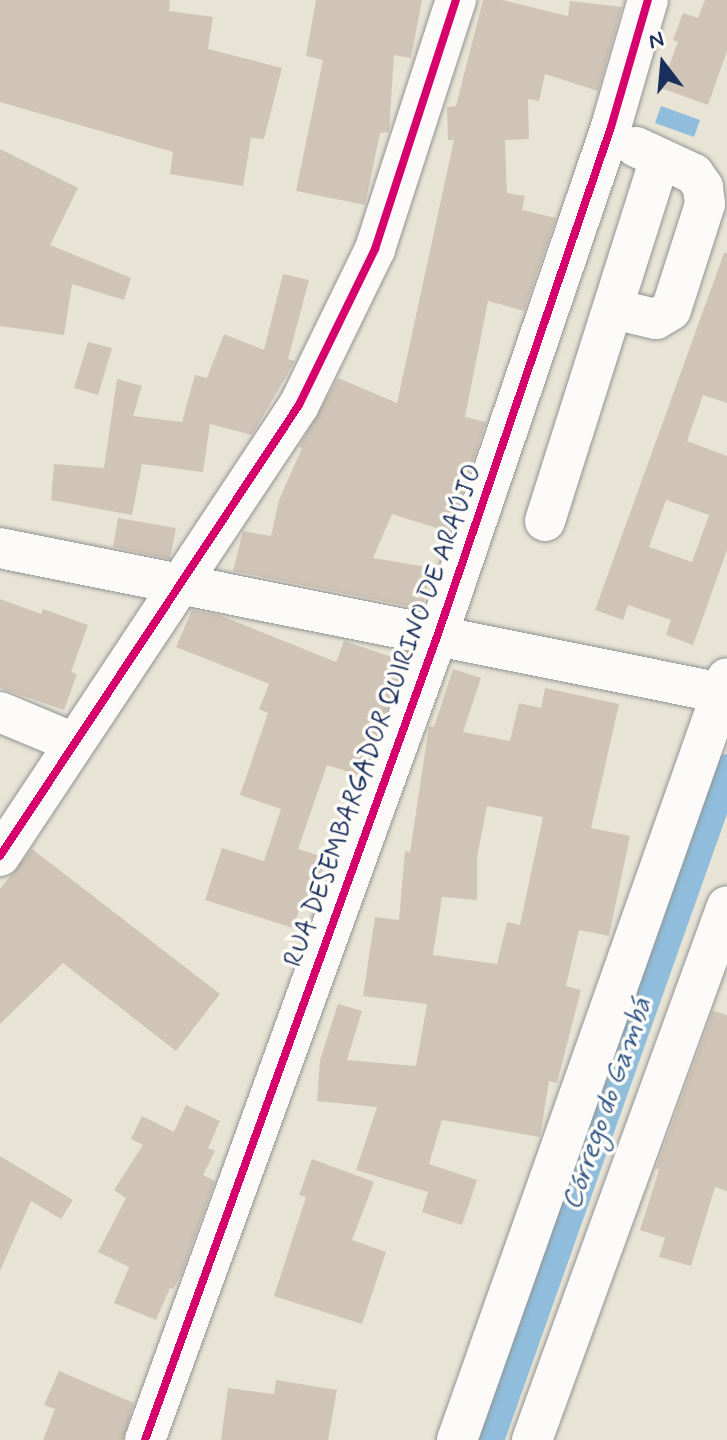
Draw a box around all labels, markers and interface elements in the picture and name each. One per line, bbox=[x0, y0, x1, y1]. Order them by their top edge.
north arrow bbox=[623, 24, 703, 104]
text: N bbox=[645, 25, 667, 56]
street label: RUA DESEMBARGADOR QUIRINO DE ARAÚJO bbox=[279, 460, 491, 972]
water label: Córrego do Gambá bbox=[556, 995, 660, 1213]

